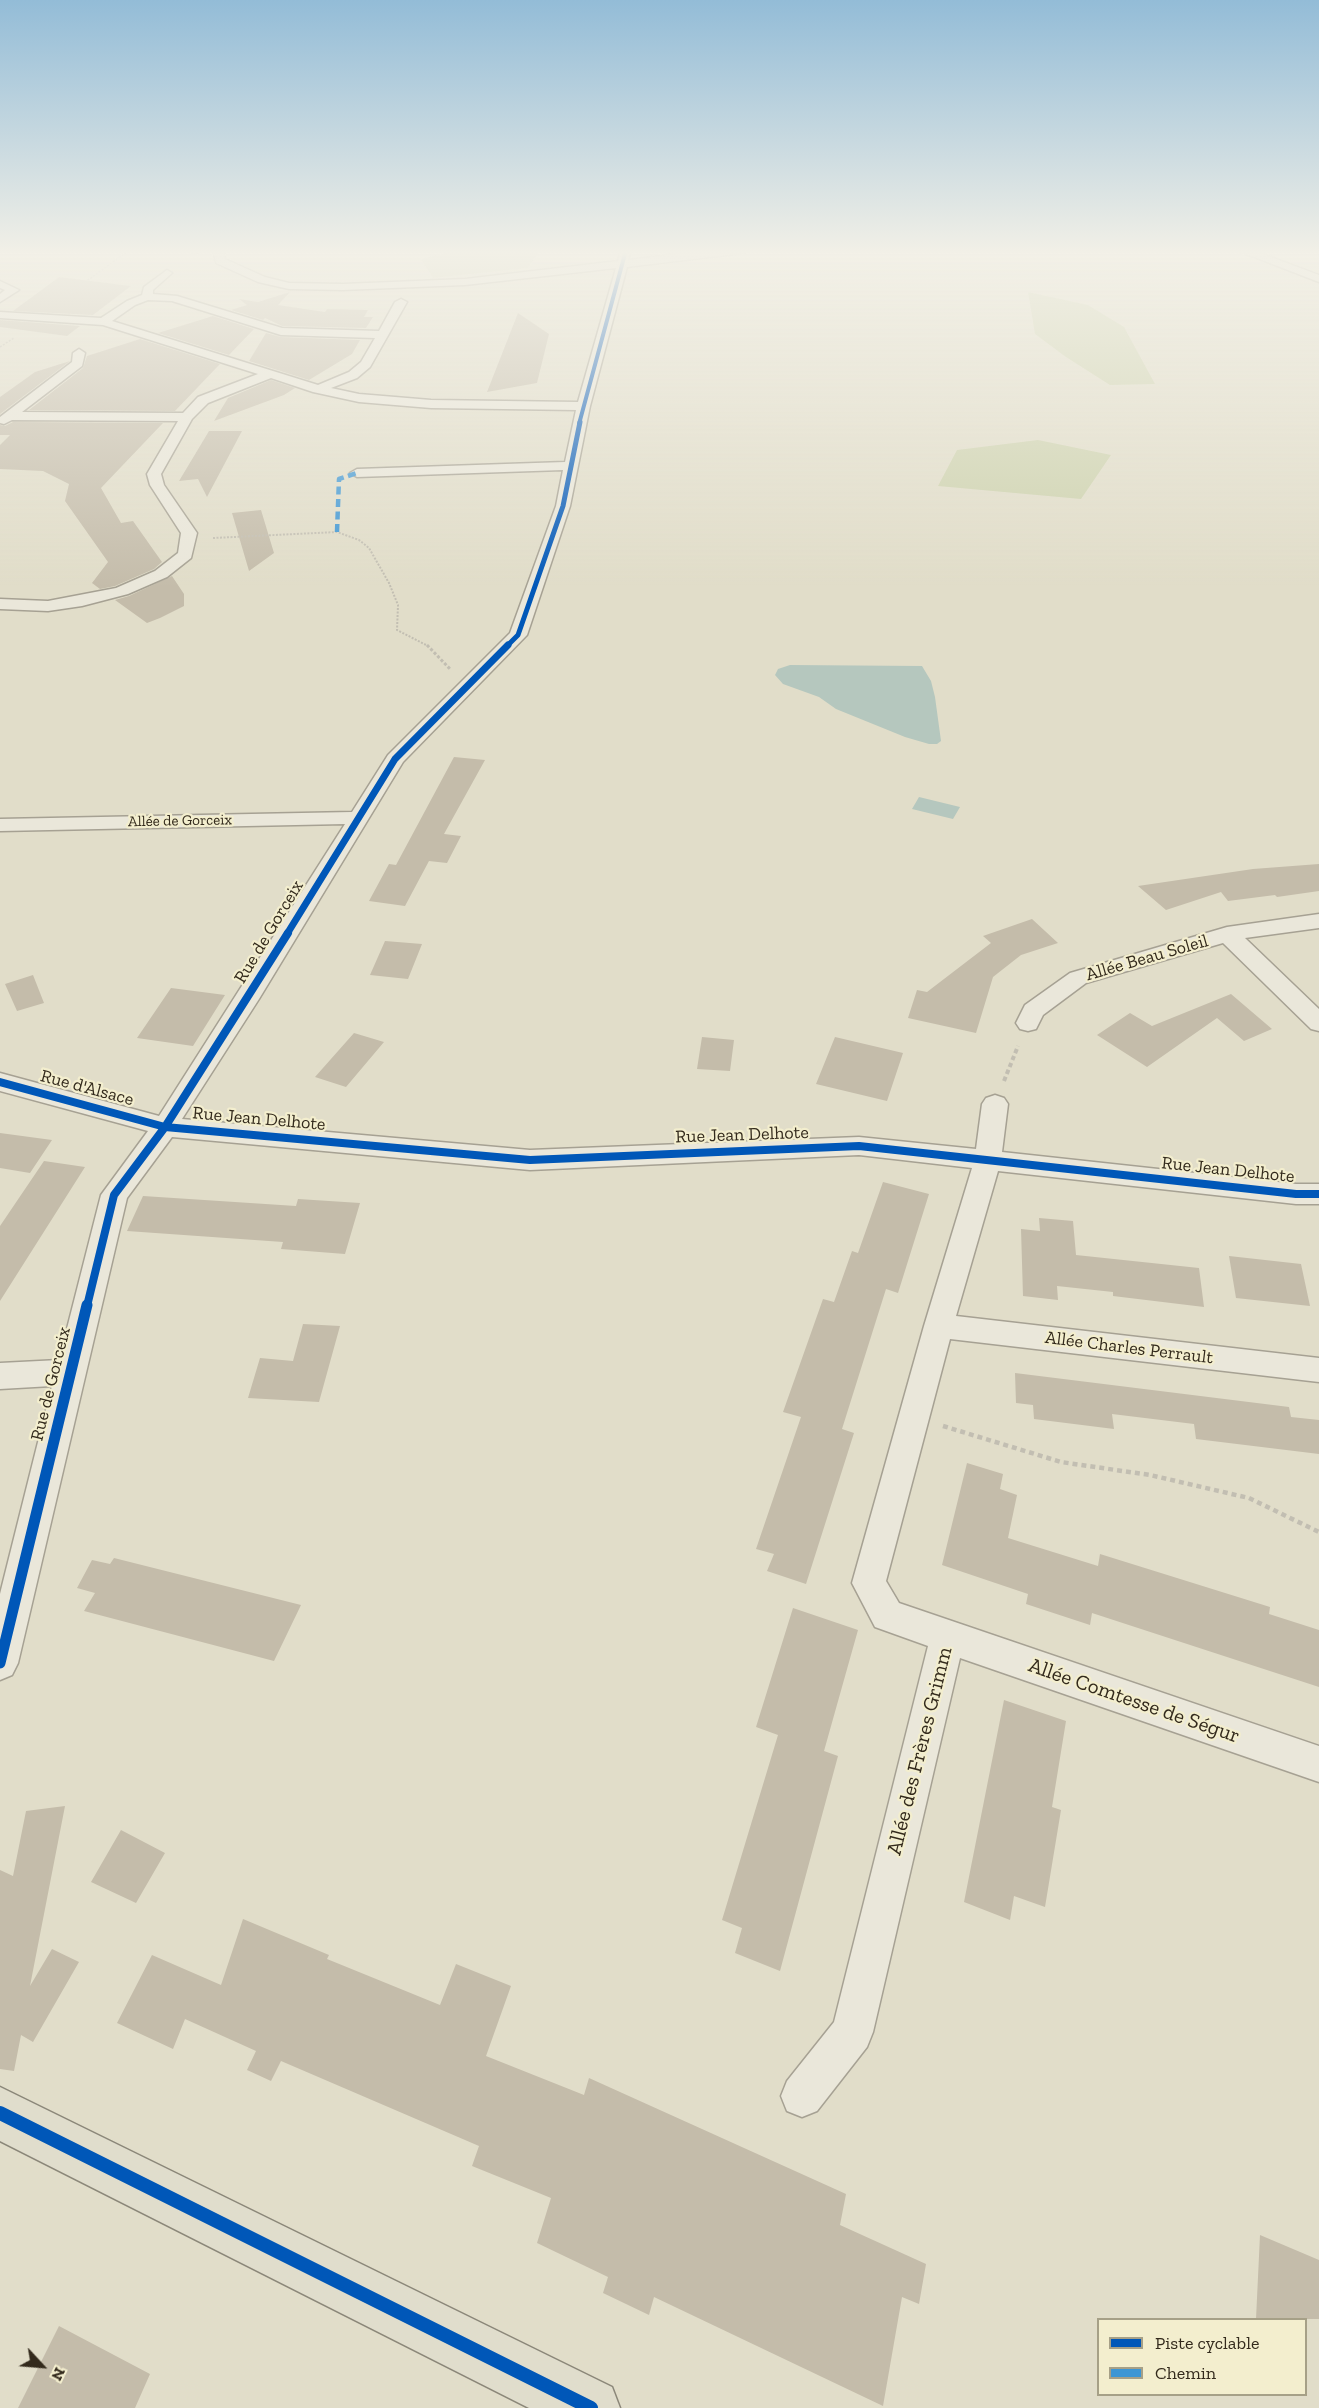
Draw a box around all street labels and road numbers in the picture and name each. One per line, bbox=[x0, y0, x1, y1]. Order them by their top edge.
street label: Allée de Gorceix bbox=[128, 811, 232, 831]
street label: Rue de Gorceix bbox=[230, 877, 308, 987]
street label: Allée Beau Soleil bbox=[1083, 930, 1211, 986]
street label: Rue d'Alsace bbox=[38, 1065, 136, 1111]
street label: Rue Jean Delhote bbox=[192, 1102, 326, 1136]
street label: Rue Jean Delhote bbox=[675, 1122, 809, 1148]
street label: Rue Jean Delhote bbox=[1161, 1152, 1295, 1188]
street label: Rue de Gorceix bbox=[26, 1325, 76, 1443]
street label: Allée Charles Perrault bbox=[1044, 1327, 1214, 1369]
street label: Allée des Frères Grimm bbox=[882, 1645, 958, 1857]
street label: Allée Comtesse de Ségur bbox=[1025, 1653, 1243, 1749]

